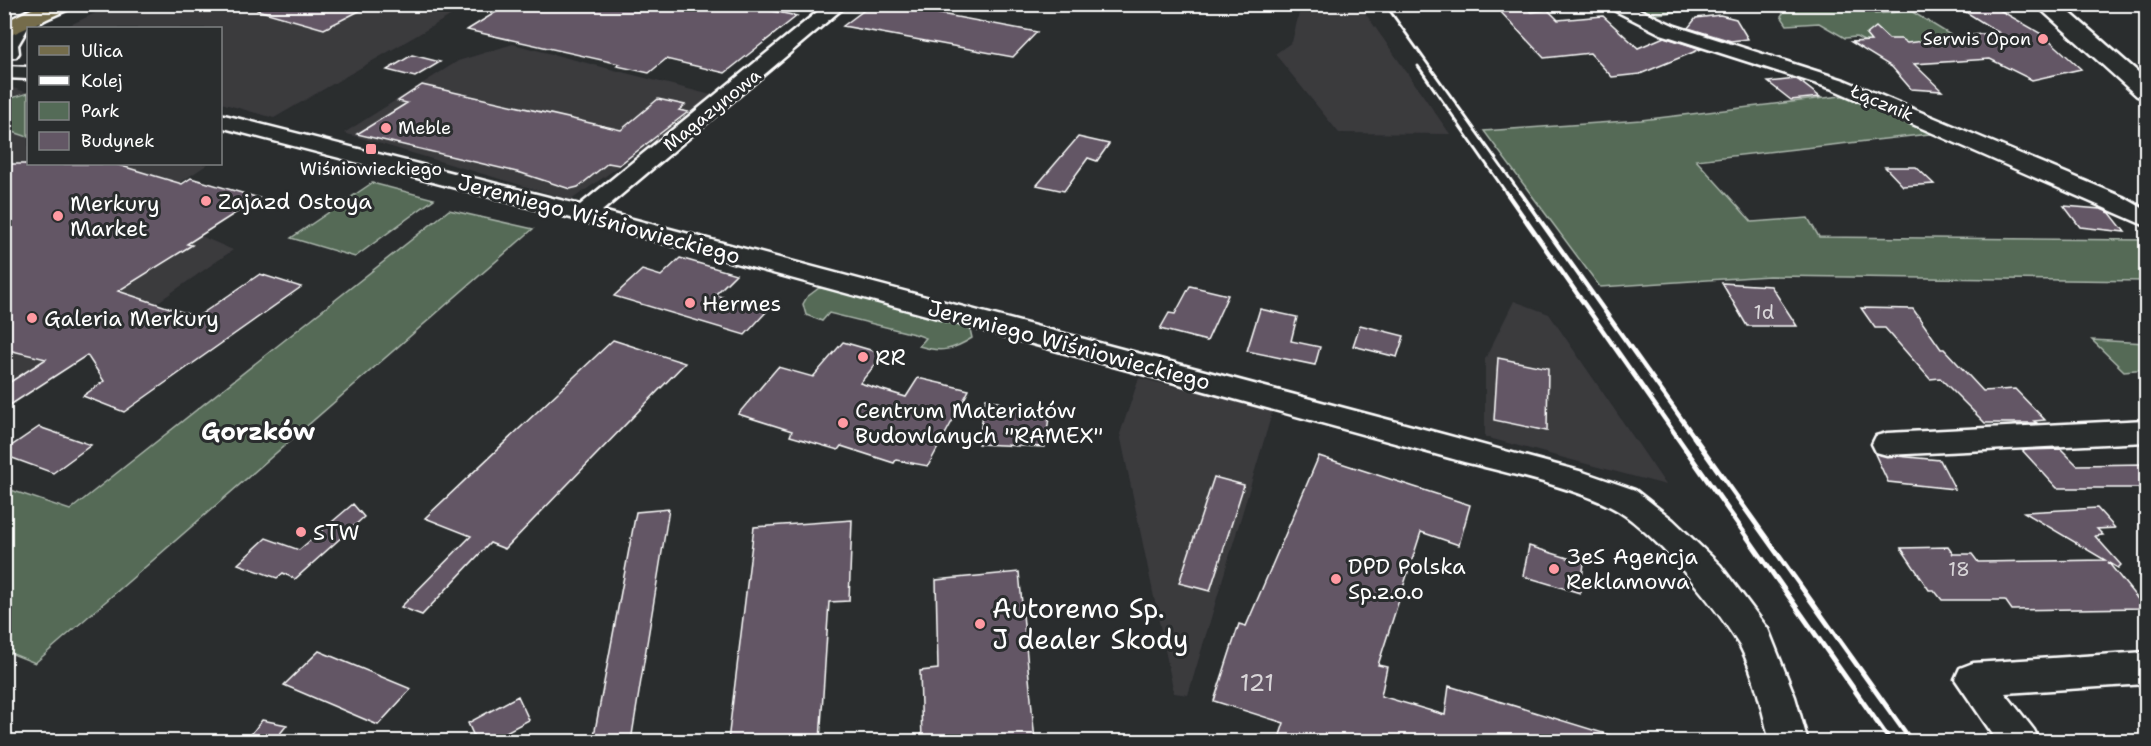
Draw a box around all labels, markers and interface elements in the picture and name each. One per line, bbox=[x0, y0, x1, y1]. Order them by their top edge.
legend bbox=[27, 27, 222, 165]
place label: Serwis Opon bbox=[1923, 27, 2031, 51]
marker: Serwis Opon bbox=[2036, 32, 2050, 46]
text: Ulica bbox=[81, 39, 123, 63]
street label: Magazynowa bbox=[658, 63, 766, 157]
text: Kolej bbox=[81, 69, 123, 93]
street label: Łącznik bbox=[1846, 79, 1917, 127]
text: Park bbox=[81, 99, 120, 123]
place label: Meble bbox=[398, 116, 451, 140]
marker: Meble bbox=[379, 121, 393, 135]
text: Budynek bbox=[81, 129, 155, 153]
marker: Wiśniowieckiego bbox=[364, 142, 378, 156]
place label: Wiśniowieckiego bbox=[300, 157, 442, 181]
street label: Jeremiego Wiśniowieckiego bbox=[454, 167, 744, 271]
place label: Zajazd Ostoya bbox=[218, 187, 372, 216]
place label: Merkury Market bbox=[70, 189, 160, 243]
marker: Zajazd Ostoya bbox=[199, 194, 213, 208]
marker: Merkury Market bbox=[51, 209, 65, 223]
place label: Hermes bbox=[702, 289, 781, 318]
street label: Jeremiego Wiśniowieckiego bbox=[924, 293, 1214, 397]
marker: Hermes bbox=[683, 296, 697, 310]
house number: 1d bbox=[1753, 299, 1775, 325]
place label: Galeria Merkury bbox=[44, 304, 219, 333]
marker: Galeria Merkury bbox=[25, 311, 39, 325]
place label: RR bbox=[875, 343, 906, 372]
marker: RR bbox=[856, 350, 870, 364]
place label: Centrum Materiałów Budowlanych "RAMEX" bbox=[855, 396, 1103, 450]
district label: Gorzków bbox=[201, 416, 315, 448]
marker: Centrum Materiałów Budowlanych "RAMEX" bbox=[836, 416, 850, 430]
place label: STW bbox=[313, 518, 360, 547]
marker: STW bbox=[294, 525, 308, 539]
place label: 3eS Agencja Reklamowa bbox=[1566, 542, 1698, 596]
place label: DPD Polska Sp.z.o.o bbox=[1348, 552, 1466, 606]
house number: 18 bbox=[1948, 556, 1970, 582]
marker: 3eS Agencja Reklamowa bbox=[1547, 562, 1561, 576]
marker: DPD Polska Sp.z.o.o bbox=[1329, 572, 1343, 586]
place label: Autoremo Sp. J dealer Skody bbox=[992, 590, 1188, 658]
marker: Autoremo Sp. J dealer Skody bbox=[973, 617, 987, 631]
house number: 121 bbox=[1240, 667, 1274, 699]

